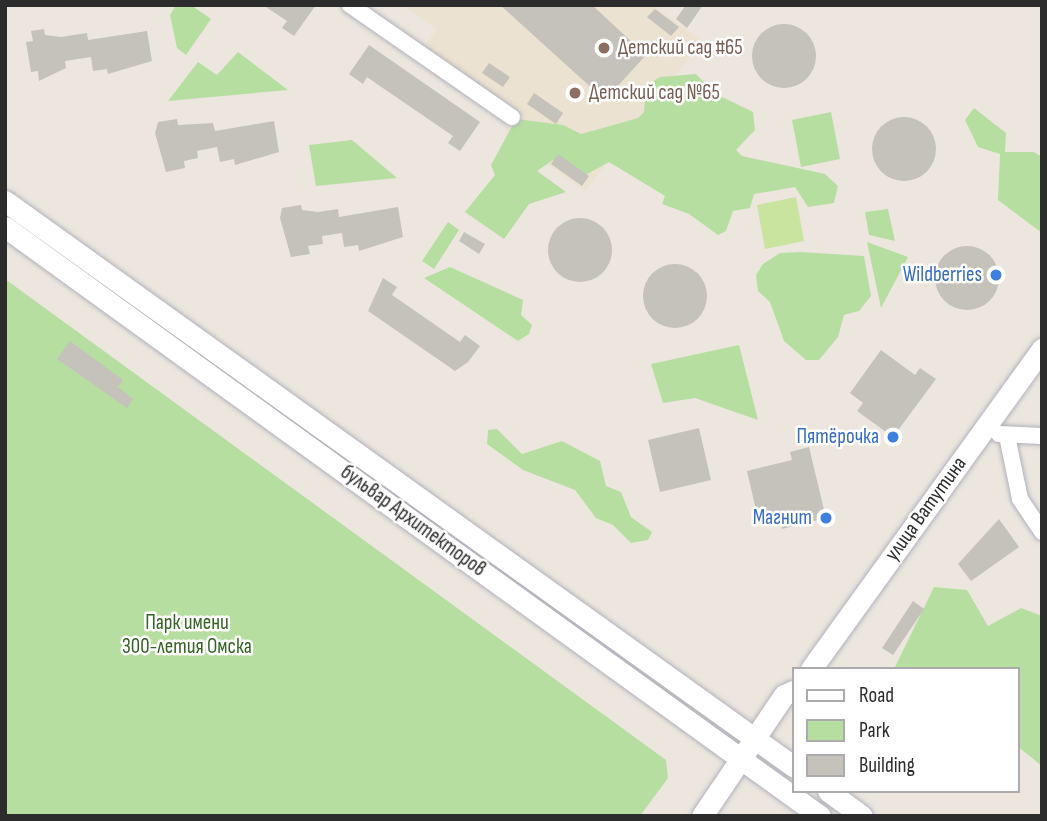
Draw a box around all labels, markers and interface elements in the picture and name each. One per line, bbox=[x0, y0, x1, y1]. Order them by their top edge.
place label: Детский сад #65 bbox=[618, 35, 743, 61]
marker: Детский сад #65 bbox=[596, 40, 612, 56]
place label: Детский сад №65 bbox=[589, 80, 720, 106]
marker: Детский сад №65 bbox=[567, 85, 583, 101]
place label: Wildberries bbox=[903, 262, 982, 288]
marker: Wildberries bbox=[988, 267, 1004, 283]
place label: Пятёрочка bbox=[796, 424, 879, 450]
marker: Пятёрочка bbox=[885, 429, 901, 445]
street label: улица Ватутина bbox=[880, 452, 972, 566]
street label: бульвар Архитекторов bbox=[335, 460, 491, 582]
place label: Магнит bbox=[753, 505, 812, 531]
marker: Магнит bbox=[818, 510, 834, 526]
park label: Парк имени 300-летия Омска bbox=[122, 610, 252, 660]
legend bbox=[792, 667, 1019, 793]
text: Road bbox=[859, 683, 894, 708]
text: Park bbox=[859, 718, 890, 743]
text: Building bbox=[859, 753, 915, 778]

